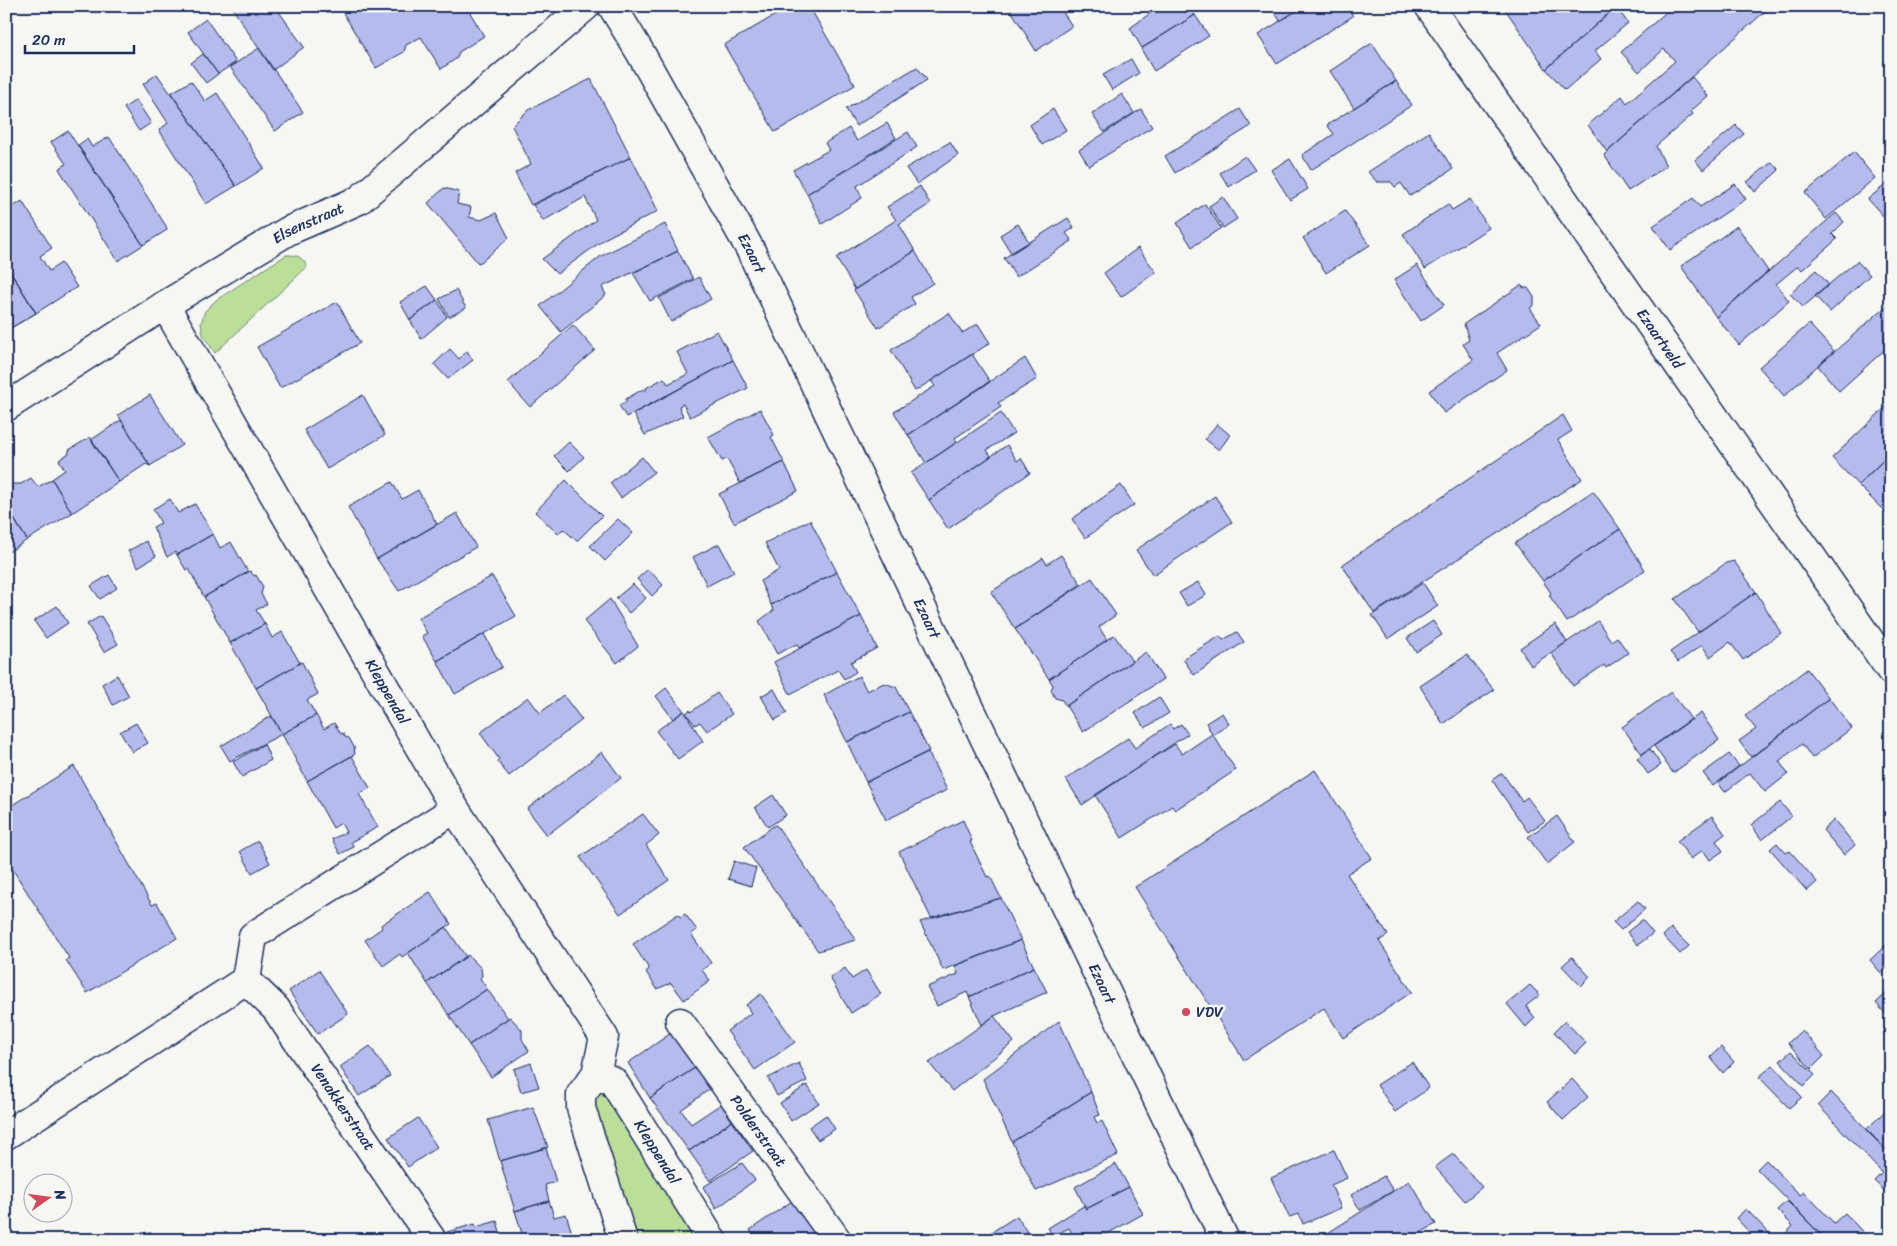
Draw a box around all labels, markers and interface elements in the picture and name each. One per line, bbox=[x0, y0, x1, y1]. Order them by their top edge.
scale bar bbox=[25, 22, 134, 54]
text: 20 m bbox=[32, 27, 66, 53]
street label: Elsenstraat bbox=[267, 195, 348, 251]
street label: Ezaart bbox=[730, 228, 773, 279]
street label: Ezaartveld bbox=[1630, 303, 1691, 375]
street label: Ezaart bbox=[906, 593, 948, 644]
street label: Kleppendal bbox=[358, 654, 417, 730]
street label: Ezaart bbox=[1081, 959, 1123, 1009]
place label: VDV bbox=[1196, 999, 1224, 1025]
marker: VDV bbox=[1180, 1006, 1192, 1018]
street label: Venakkerstraat bbox=[304, 1058, 382, 1157]
street label: Polderstraat bbox=[723, 1089, 794, 1173]
street label: Kleppendal bbox=[627, 1114, 688, 1190]
north arrow bbox=[22, 1174, 72, 1224]
text: N bbox=[47, 1186, 74, 1203]

